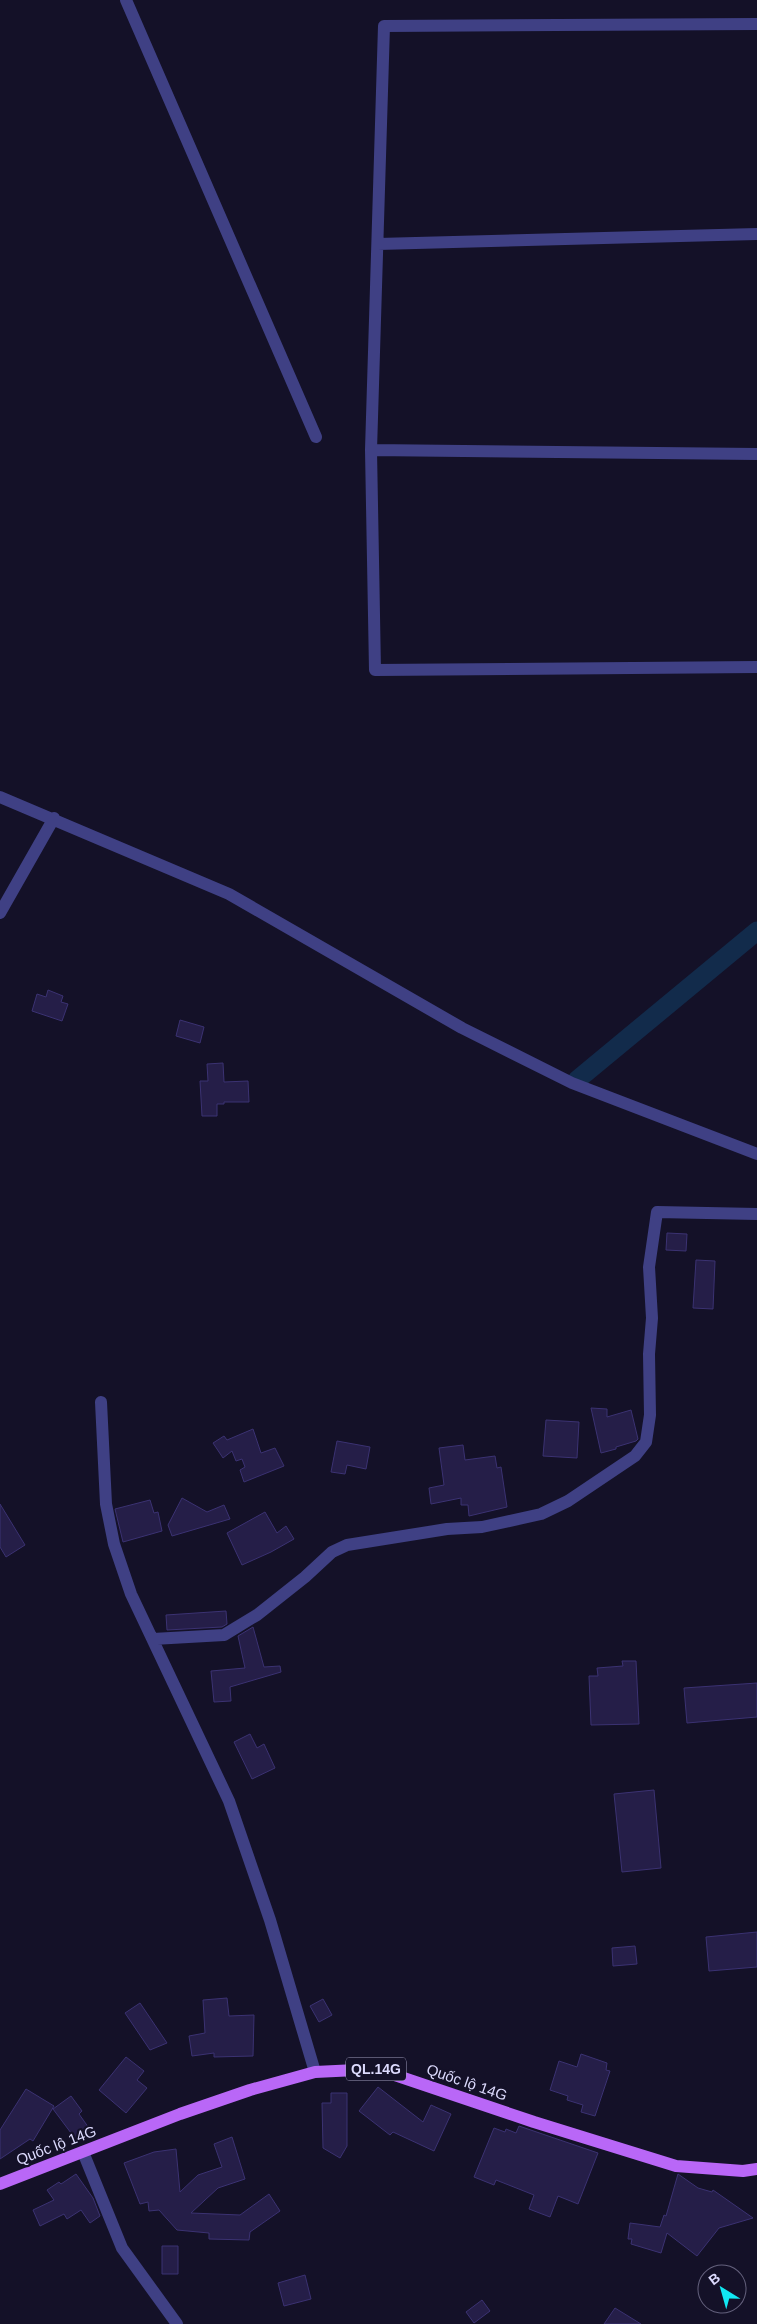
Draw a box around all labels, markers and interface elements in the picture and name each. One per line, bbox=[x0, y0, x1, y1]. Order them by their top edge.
road number: QL.14G bbox=[346, 2058, 406, 2080]
street label: Quốc lộ 14G bbox=[424, 2060, 510, 2104]
street label: Quốc lộ 14G bbox=[14, 2122, 98, 2168]
north arrow bbox=[697, 2264, 747, 2314]
text: B bbox=[705, 2269, 723, 2288]

